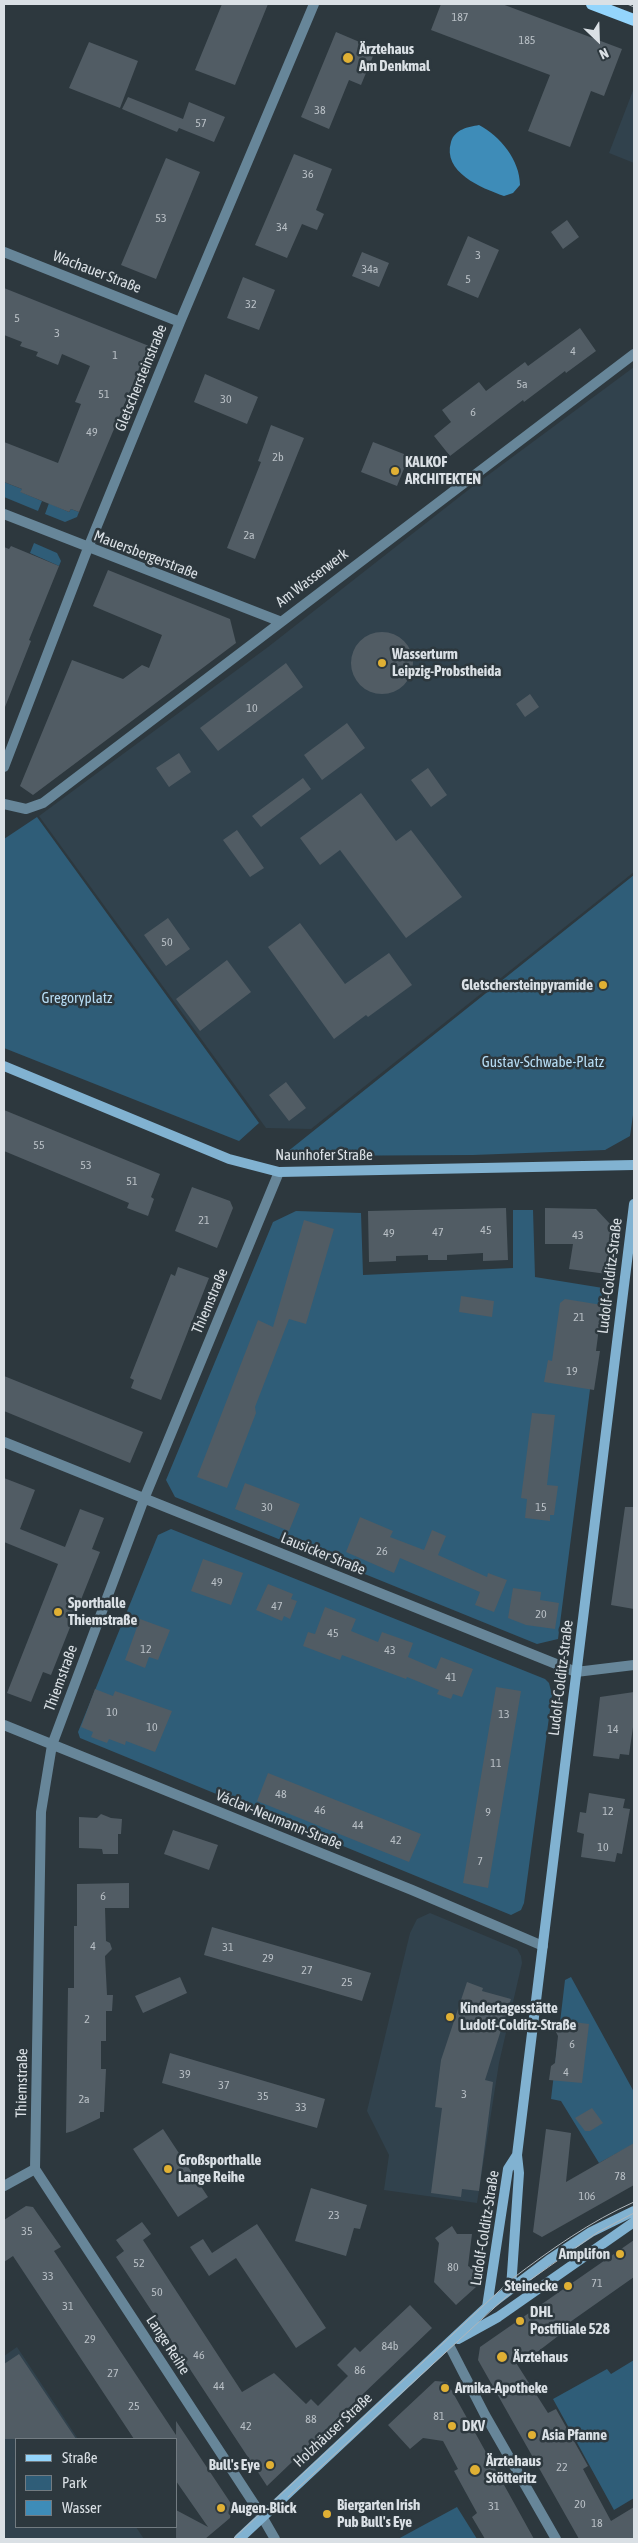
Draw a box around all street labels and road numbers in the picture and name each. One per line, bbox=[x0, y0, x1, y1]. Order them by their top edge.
street label: Wachauer Straße bbox=[50, 247, 144, 297]
street label: Gletschersteinstraße bbox=[111, 322, 171, 434]
street label: Mauersbergerstraße bbox=[91, 527, 201, 583]
street label: Am Wasserwerk bbox=[272, 545, 352, 611]
street label: Naunhofer Straße bbox=[275, 1146, 373, 1164]
street label: Ludolf-Colditz-Straße bbox=[594, 1217, 626, 1335]
street label: Thiemstraße bbox=[188, 1266, 232, 1336]
street label: Lausicker Straße bbox=[278, 1529, 368, 1579]
street label: Ludolf-Colditz-Straße bbox=[545, 1619, 577, 1737]
street label: Thiemstraße bbox=[41, 1642, 81, 1714]
street label: Václav-Neumann-Straße bbox=[213, 1786, 345, 1854]
street label: Thiemstraße bbox=[12, 2048, 32, 2118]
street label: Ludolf-Colditz-Straße bbox=[467, 2169, 503, 2287]
street label: Lange Reihe bbox=[142, 2312, 194, 2378]
street label: Holzhäuser Straße bbox=[290, 2389, 376, 2471]

